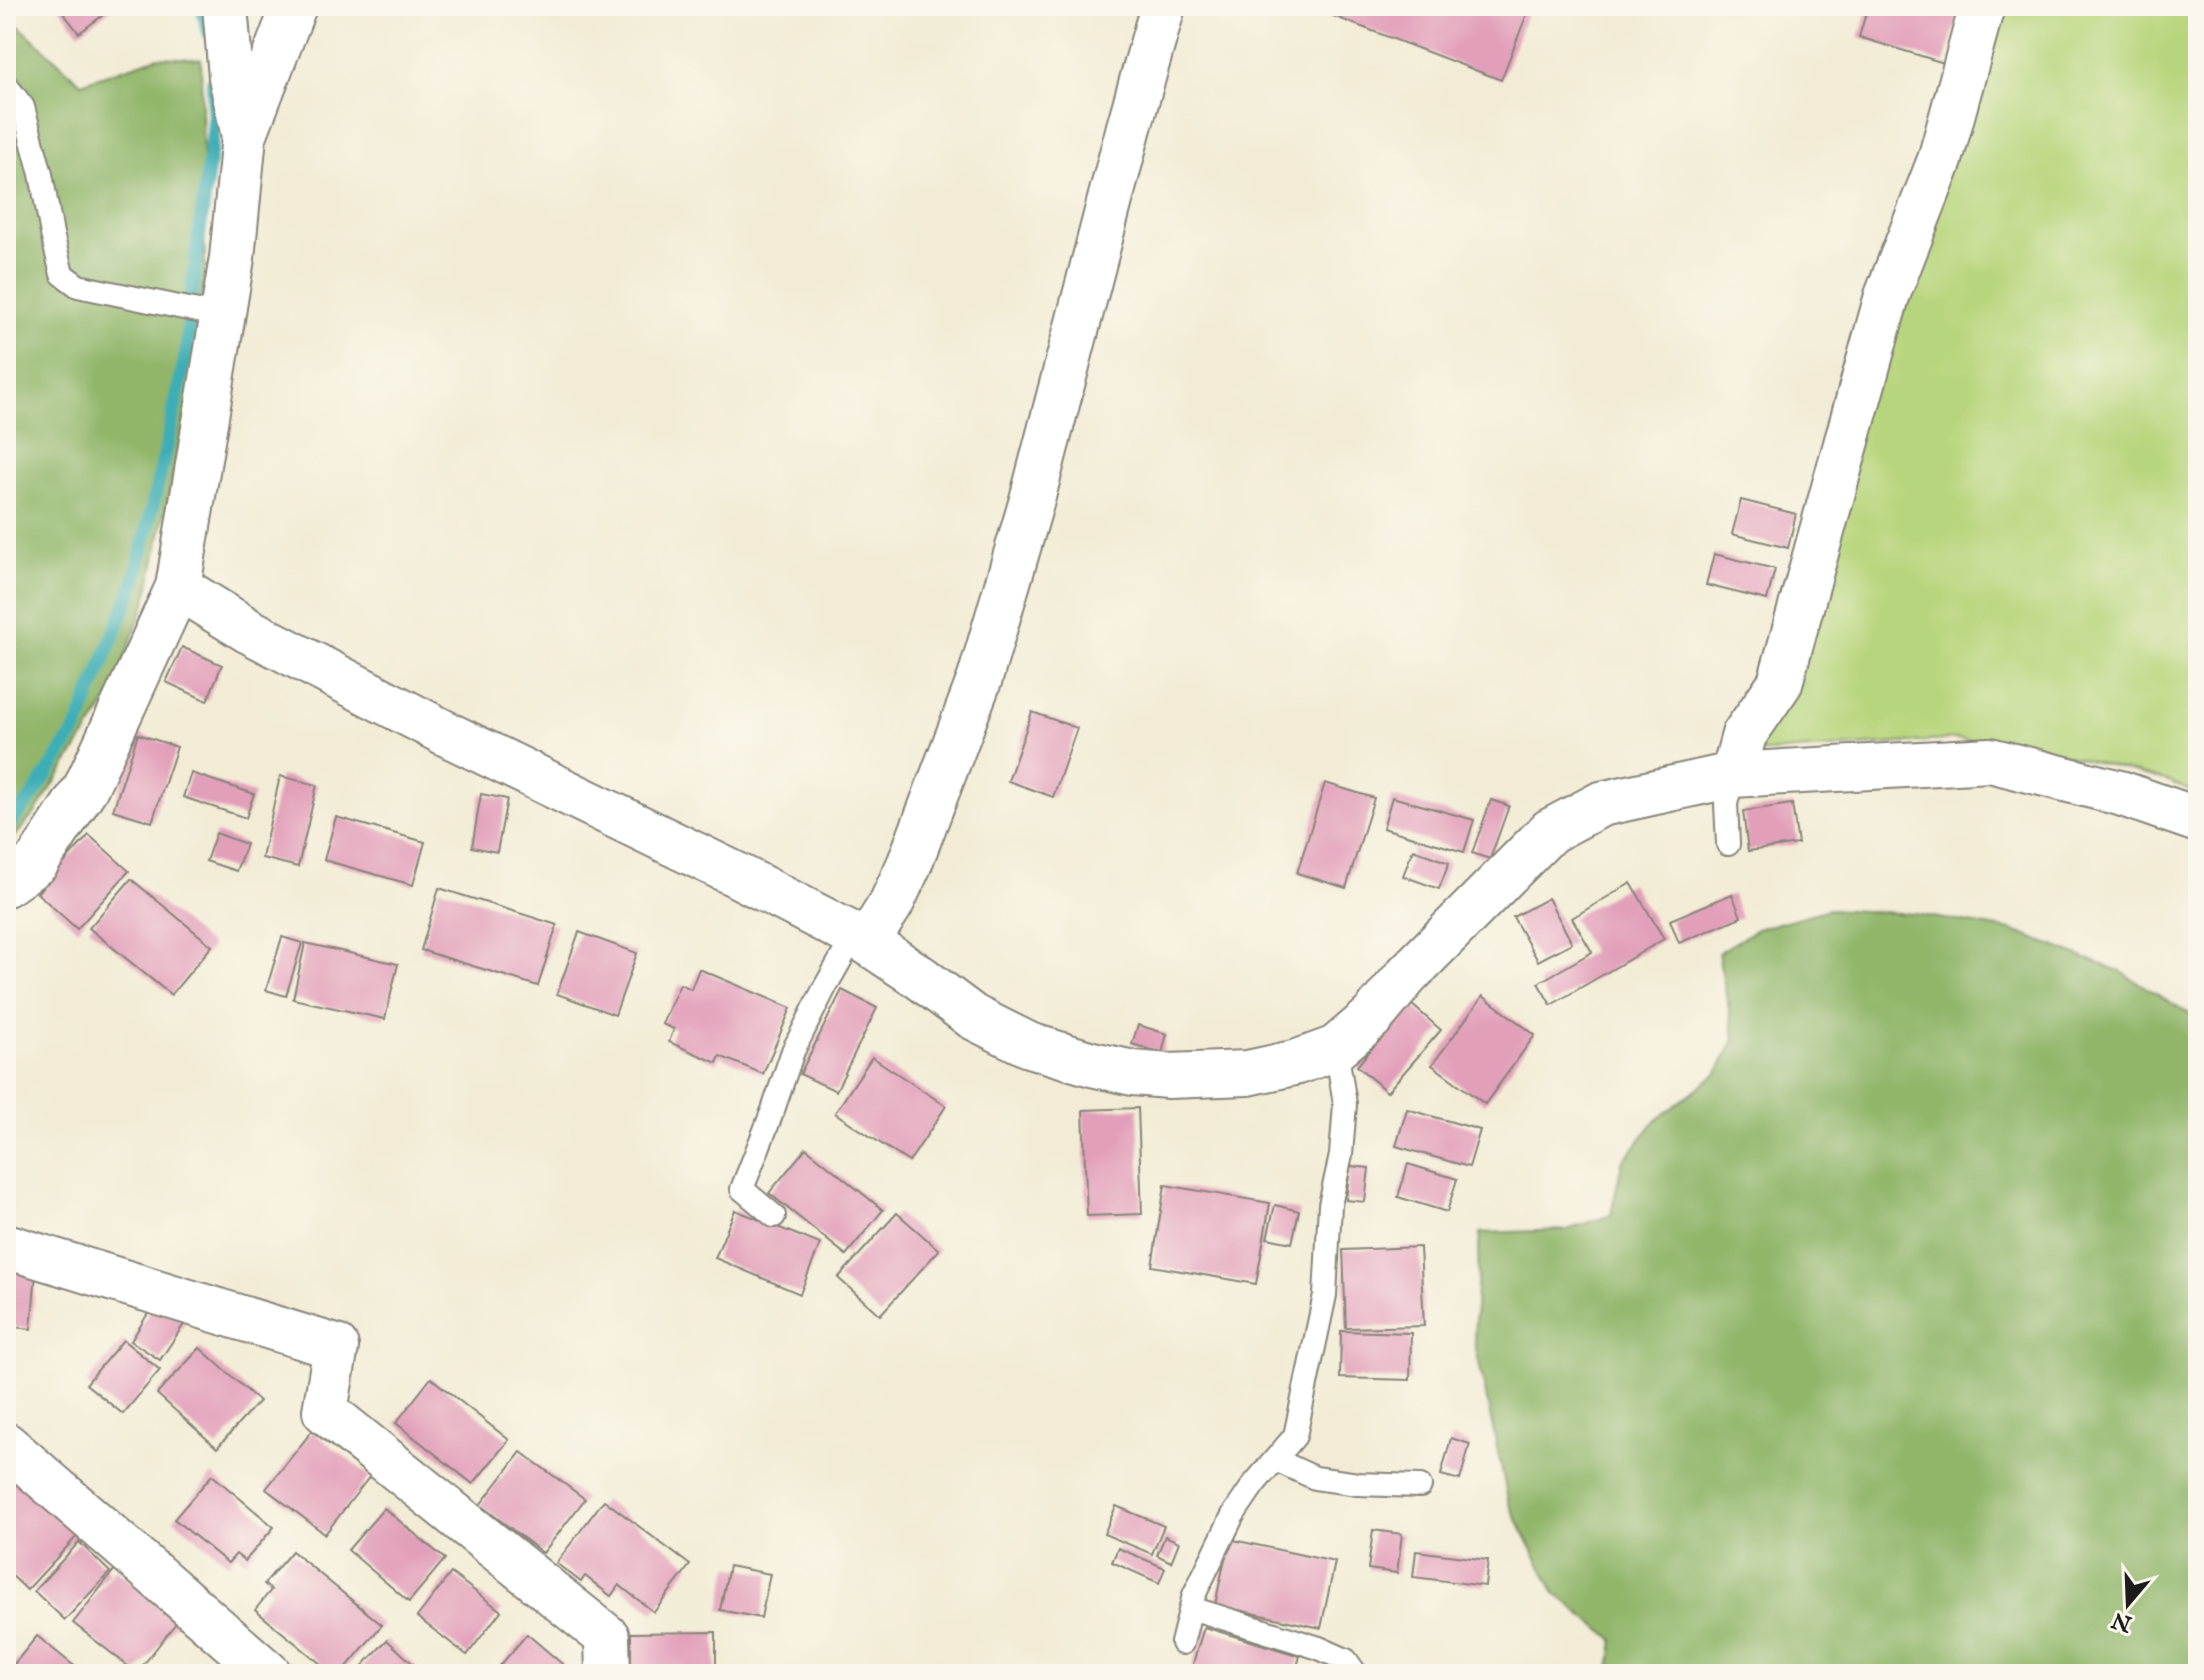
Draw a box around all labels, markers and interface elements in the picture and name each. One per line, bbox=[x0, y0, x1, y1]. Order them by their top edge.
north arrow bbox=[2088, 1564, 2168, 1644]
text: N bbox=[2109, 1605, 2137, 1638]

